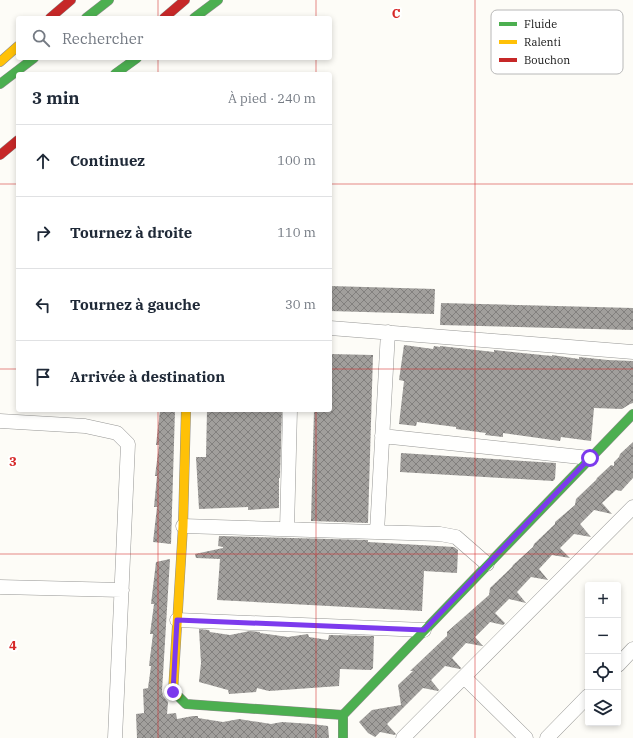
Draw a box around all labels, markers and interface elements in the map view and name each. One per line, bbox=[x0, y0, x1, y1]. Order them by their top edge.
text: C bbox=[392, 5, 401, 22]
legend bbox=[491, 10, 623, 74]
search box bbox=[16, 16, 332, 60]
text: Fluide bbox=[524, 17, 557, 31]
icon: search bbox=[30, 27, 52, 49]
text: Rechercher bbox=[62, 29, 143, 48]
text: Ralenti bbox=[524, 35, 562, 49]
text: Bouchon bbox=[524, 53, 570, 67]
text: 3 min bbox=[32, 87, 80, 109]
text: À pied · 240 m bbox=[228, 90, 316, 107]
icon: ahead bbox=[32, 150, 54, 172]
text: Continuez bbox=[70, 151, 145, 170]
text: 100 m bbox=[277, 152, 316, 169]
icon: right bbox=[32, 222, 54, 244]
text: Tournez à droite bbox=[70, 223, 192, 242]
text: 110 m bbox=[277, 224, 316, 241]
icon: left bbox=[32, 294, 54, 316]
text: Tournez à gauche bbox=[70, 295, 201, 314]
text: 30 m bbox=[285, 296, 316, 313]
icon: arrive bbox=[32, 366, 54, 388]
text: Arrivée à destination bbox=[70, 367, 225, 386]
route start bbox=[581, 449, 599, 467]
text: 3 bbox=[9, 453, 17, 470]
map controls bbox=[585, 582, 621, 726]
button: + bbox=[585, 582, 621, 618]
button: − bbox=[585, 618, 621, 654]
text: 4 bbox=[9, 637, 17, 654]
button: locate bbox=[585, 654, 621, 690]
route end bbox=[164, 683, 182, 701]
button: layers bbox=[585, 690, 621, 726]

